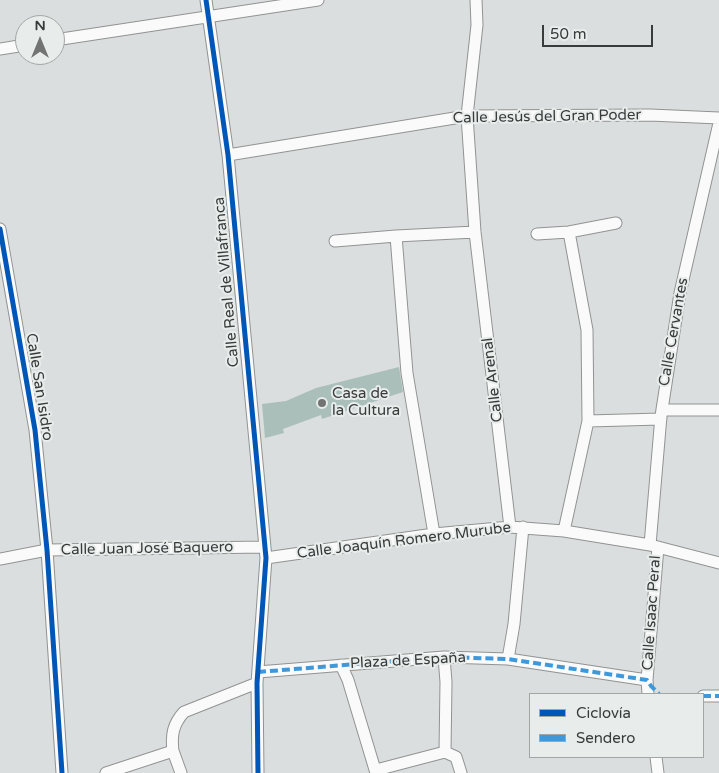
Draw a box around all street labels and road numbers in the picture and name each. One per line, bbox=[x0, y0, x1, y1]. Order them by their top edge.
street label: Calle Jesús del Gran Poder bbox=[453, 106, 641, 128]
street label: Calle Real de Villafranca bbox=[211, 196, 243, 368]
street label: Calle Cervantes bbox=[656, 276, 692, 388]
street label: Calle San Isidro bbox=[22, 332, 56, 442]
street label: Calle Arenal bbox=[479, 337, 507, 423]
street label: Calle Joaquín Romero Murube bbox=[296, 519, 512, 563]
street label: Calle Juan José Baquero bbox=[61, 538, 233, 560]
street label: Calle Isaac Peral bbox=[639, 555, 665, 671]
street label: Plaza de España bbox=[350, 649, 466, 673]

